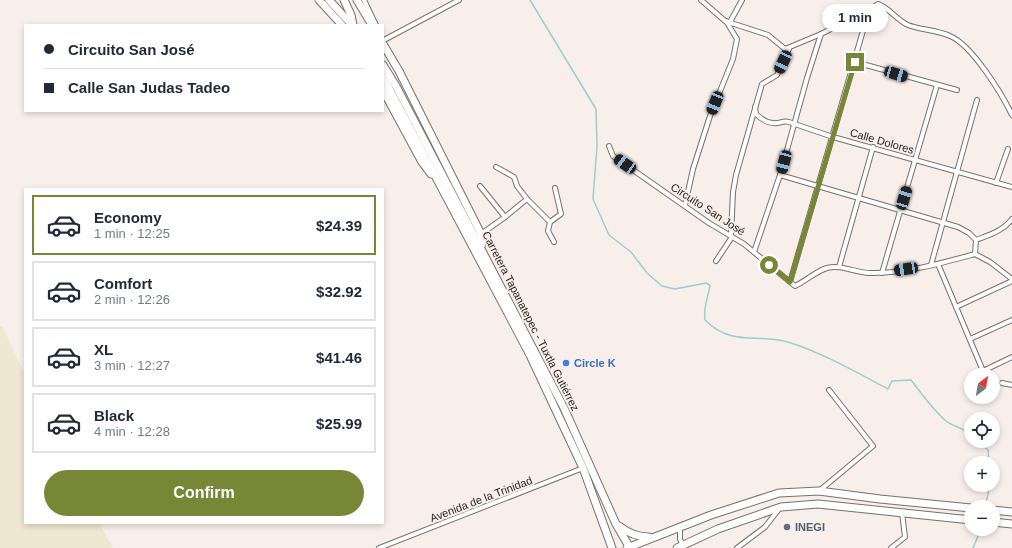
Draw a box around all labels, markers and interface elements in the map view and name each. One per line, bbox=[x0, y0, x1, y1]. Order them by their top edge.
callout: 1 min bbox=[822, 4, 888, 32]
text: 1 min bbox=[838, 10, 872, 25]
text: Circuito San José bbox=[68, 41, 195, 58]
car bbox=[772, 49, 794, 75]
route end bbox=[846, 53, 864, 71]
car bbox=[883, 65, 909, 83]
text: Calle San Judas Tadeo bbox=[68, 79, 230, 96]
car bbox=[705, 90, 725, 116]
street label: Calle Dolores bbox=[849, 126, 916, 156]
car bbox=[775, 149, 793, 175]
car bbox=[612, 152, 638, 176]
street label: Circuito San José bbox=[669, 180, 747, 238]
car bbox=[895, 185, 913, 211]
icon: car bbox=[46, 207, 82, 243]
text: Economy bbox=[94, 209, 162, 226]
text: $24.39 bbox=[316, 217, 362, 234]
text: 1 min · 12:25 bbox=[94, 226, 170, 241]
street label: Carretera Tapanatepec - Tuxtla Gutiérrez bbox=[480, 229, 582, 413]
route start bbox=[760, 256, 778, 274]
car bbox=[893, 261, 919, 277]
icon: car bbox=[46, 273, 82, 309]
text: Comfort bbox=[94, 275, 152, 292]
text: $32.92 bbox=[316, 283, 362, 300]
text: 2 min · 12:26 bbox=[94, 292, 170, 307]
icon: car bbox=[46, 339, 82, 375]
text: XL bbox=[94, 341, 113, 358]
text: $41.46 bbox=[316, 349, 362, 366]
place label: Circle K bbox=[574, 357, 616, 369]
text: 3 min · 12:27 bbox=[94, 358, 170, 373]
marker: Circle K bbox=[561, 358, 571, 368]
north arrow bbox=[964, 368, 1000, 404]
map controls bbox=[964, 368, 1000, 536]
icon: car bbox=[46, 405, 82, 441]
text: Black bbox=[94, 407, 134, 424]
button: locate bbox=[964, 412, 1000, 448]
text: $25.99 bbox=[316, 415, 362, 432]
text: 4 min · 12:28 bbox=[94, 424, 170, 439]
button: + bbox=[964, 456, 1000, 492]
button: Confirm bbox=[44, 470, 364, 516]
street label: Avenida de la Trinidad bbox=[428, 474, 534, 524]
button: − bbox=[964, 500, 1000, 536]
place label: INEGI bbox=[795, 521, 825, 533]
marker: INEGI bbox=[782, 522, 792, 532]

